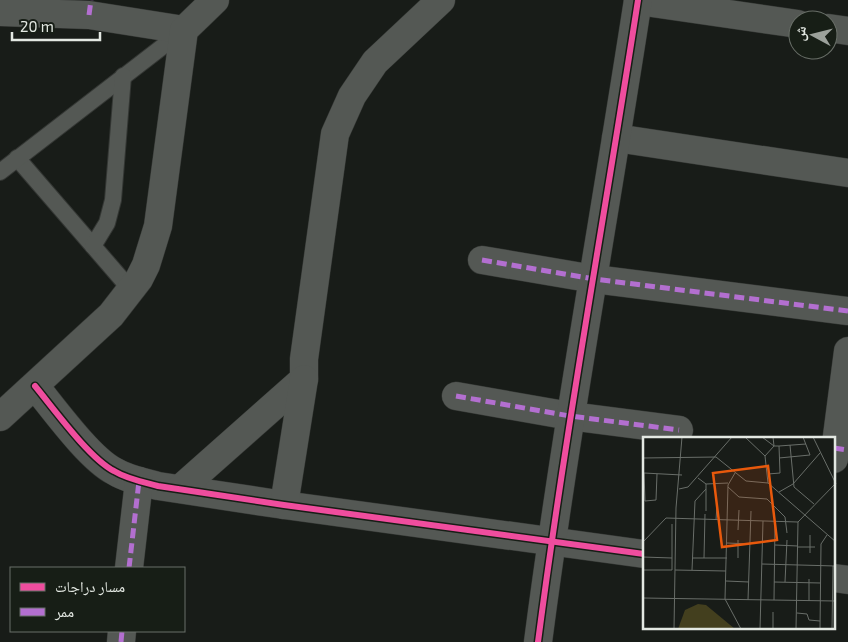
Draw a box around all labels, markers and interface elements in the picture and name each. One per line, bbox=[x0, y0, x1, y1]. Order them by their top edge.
scale bar bbox=[12, 10, 100, 42]
north arrow bbox=[788, 10, 838, 60]
text: 20 m bbox=[20, 17, 54, 35]
text: ش bbox=[790, 25, 810, 42]
inset map bbox=[643, 437, 836, 630]
legend bbox=[10, 567, 185, 632]
text: مسار دراجات bbox=[55, 577, 125, 596]
text: ممر bbox=[54, 602, 74, 621]

